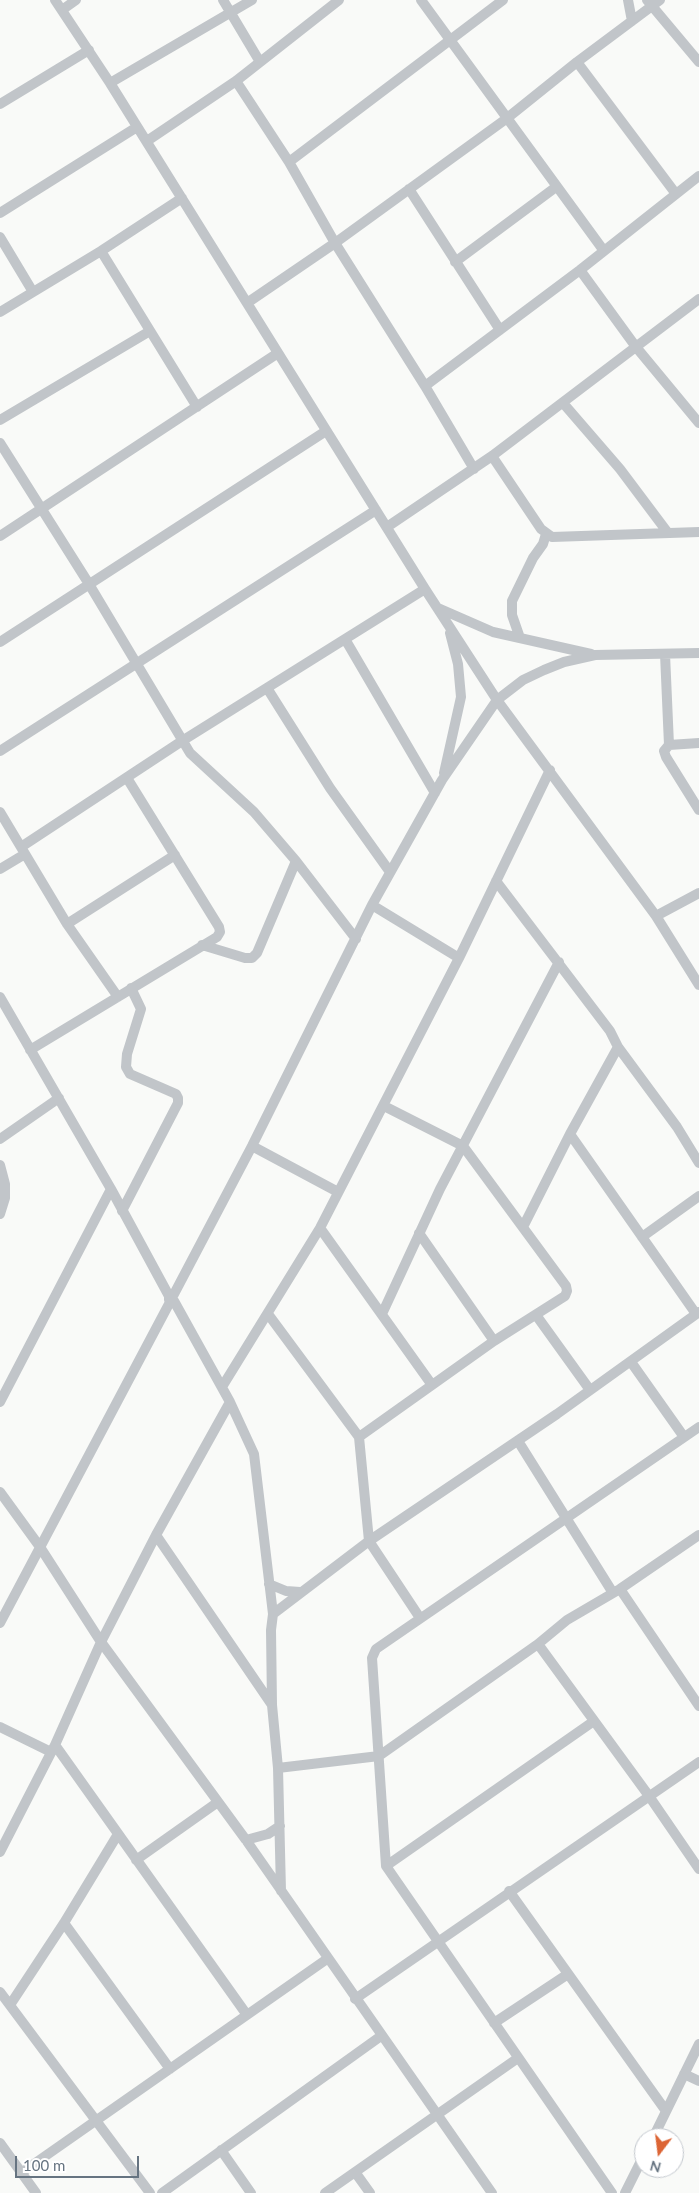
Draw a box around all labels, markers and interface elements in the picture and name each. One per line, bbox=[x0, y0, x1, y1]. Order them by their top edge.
north arrow bbox=[634, 2128, 684, 2178]
scale bar bbox=[18, 2146, 141, 2178]
text: 100 m bbox=[23, 2156, 65, 2174]
text: N bbox=[648, 2157, 663, 2177]

